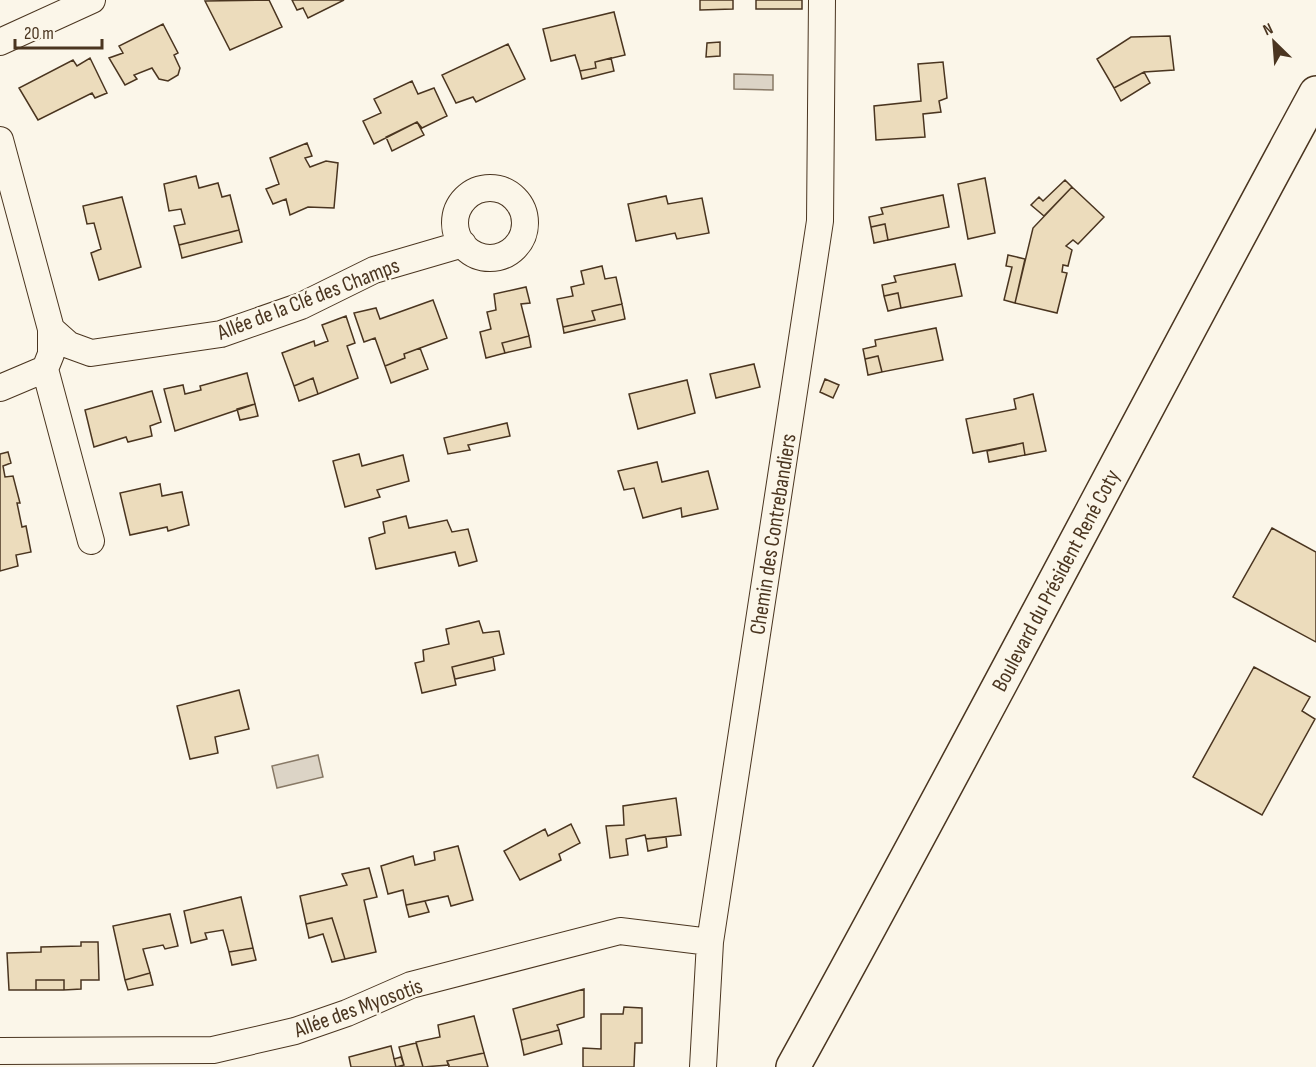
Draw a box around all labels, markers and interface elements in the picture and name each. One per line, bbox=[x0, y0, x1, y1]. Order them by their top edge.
scale bar bbox=[15, 12, 102, 50]
north arrow bbox=[1244, 12, 1304, 72]
text: N bbox=[1260, 19, 1276, 40]
text: 20 m bbox=[24, 23, 54, 44]
street label: Allée de la Clé des Champs bbox=[213, 252, 403, 347]
street label: Chemin des Contrebandiers bbox=[744, 432, 803, 637]
street label: Boulevard du Président René Coty bbox=[986, 465, 1127, 696]
street label: Allée des Myosotis bbox=[290, 973, 427, 1044]

